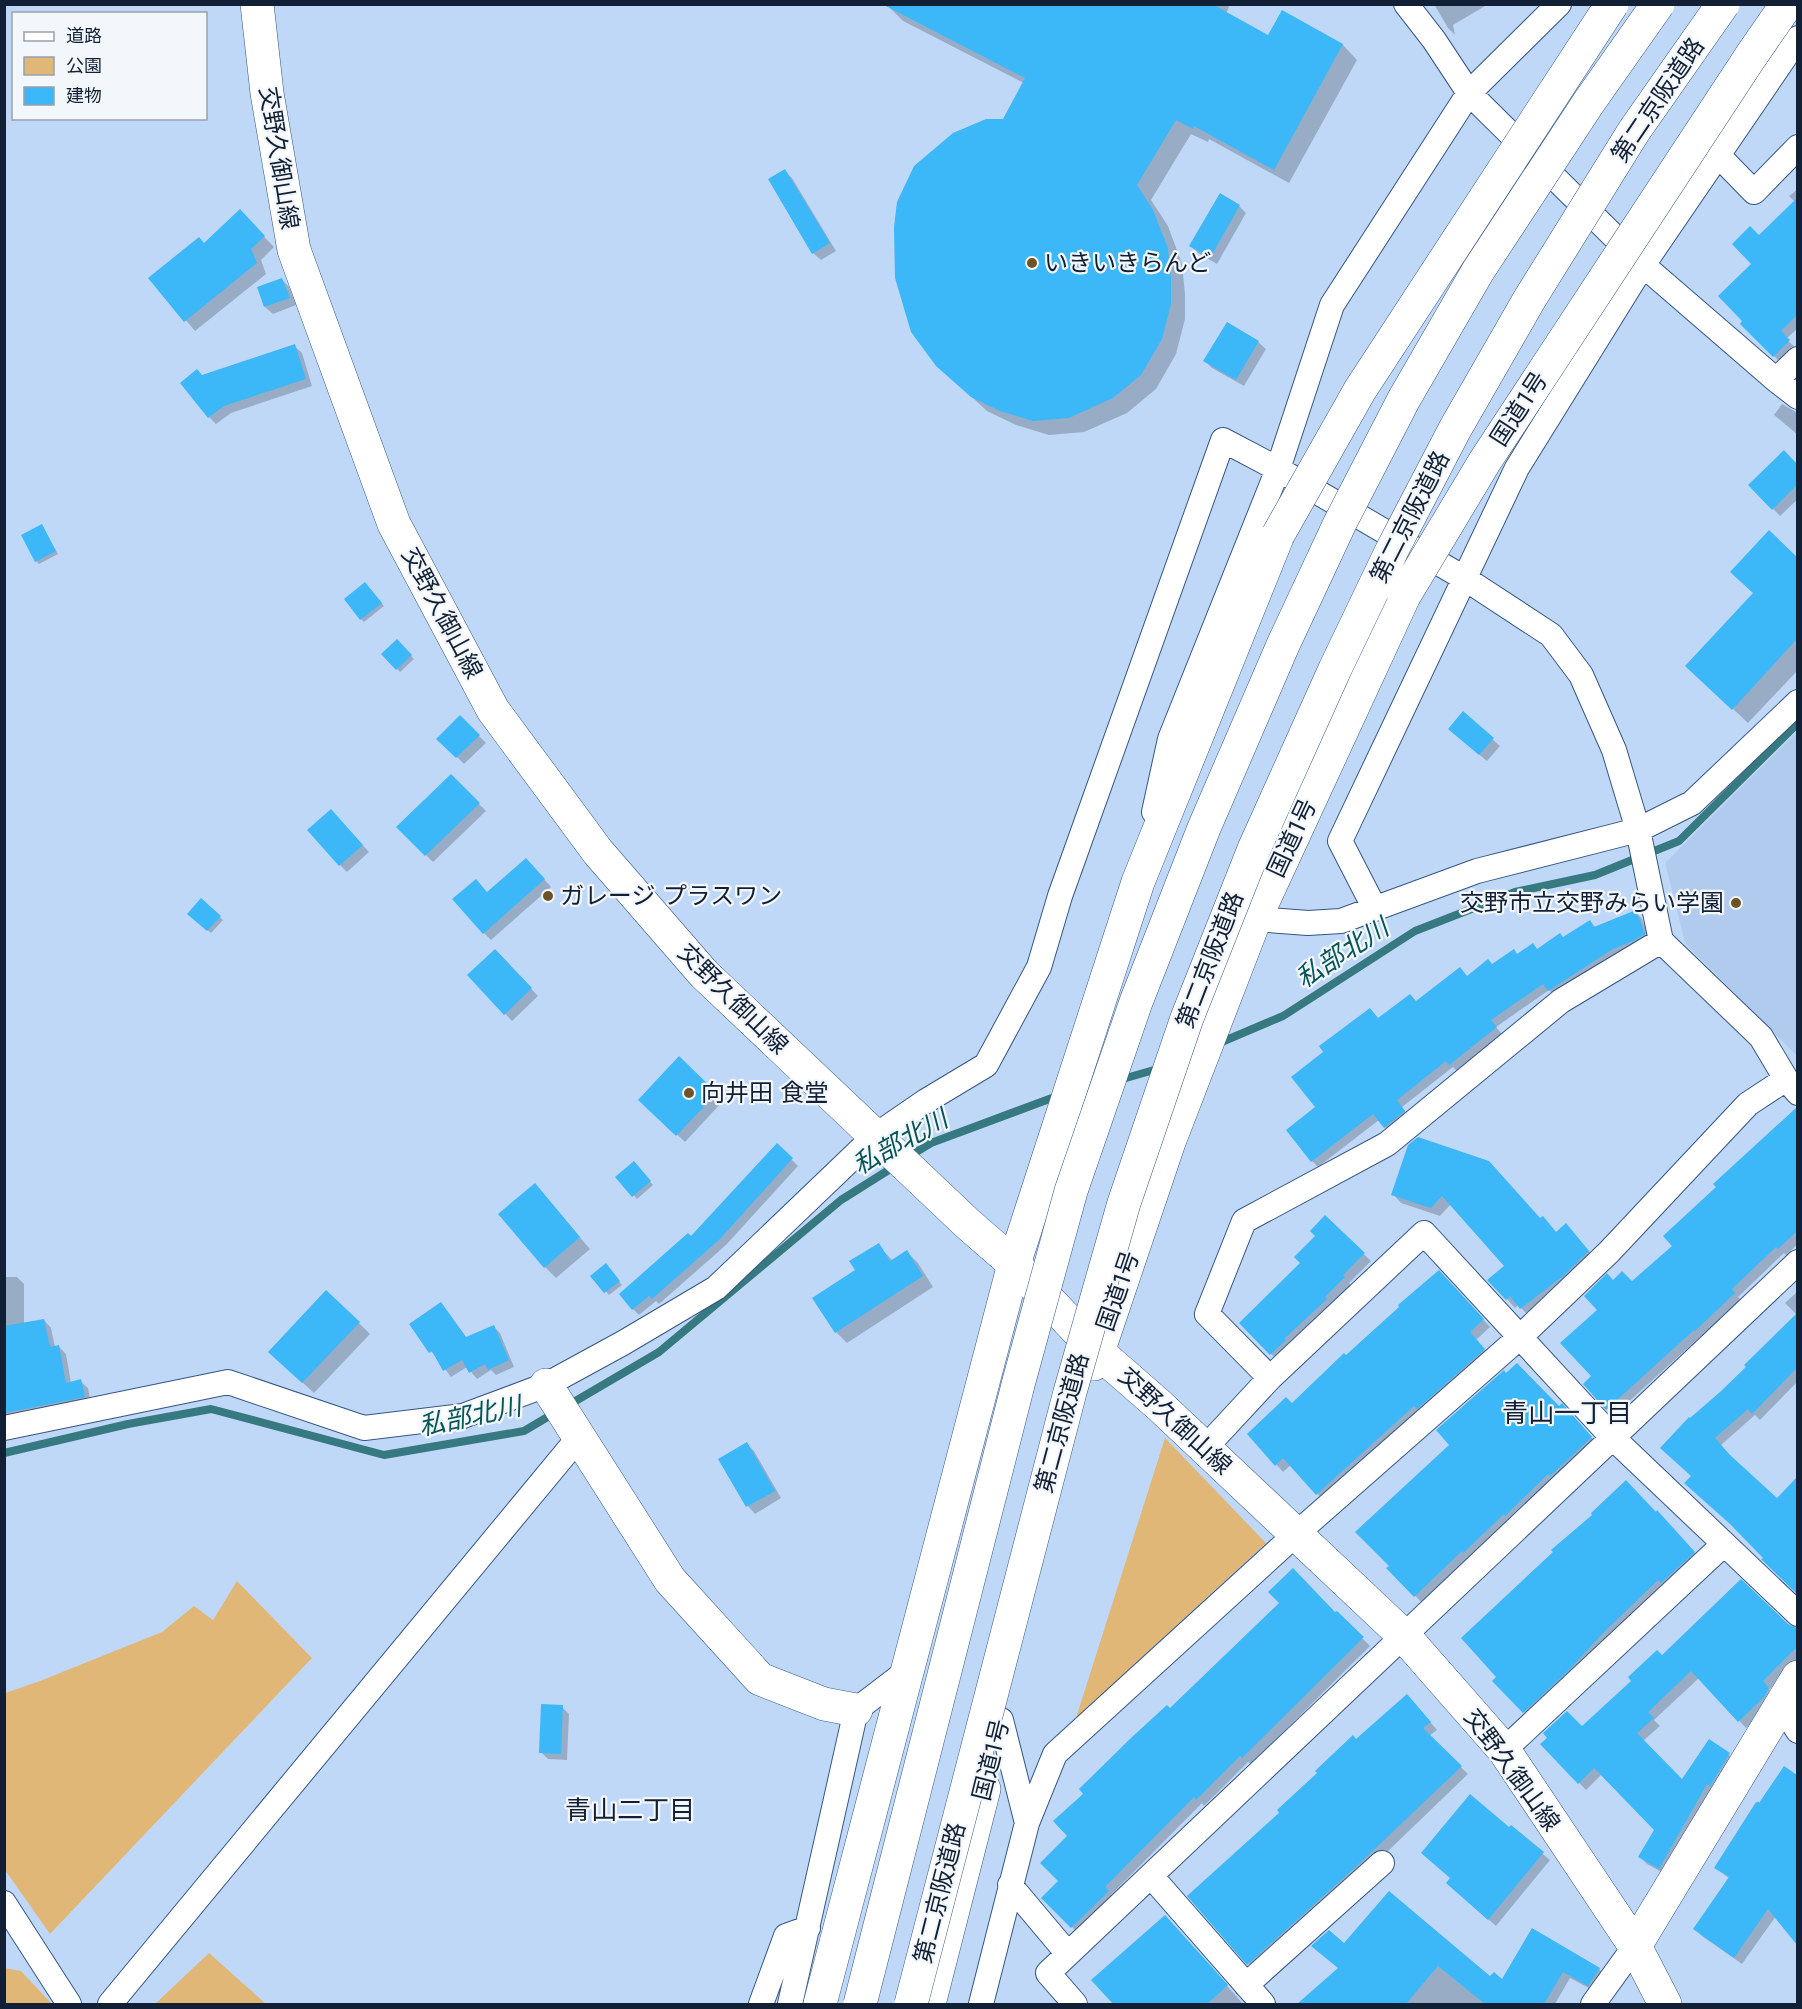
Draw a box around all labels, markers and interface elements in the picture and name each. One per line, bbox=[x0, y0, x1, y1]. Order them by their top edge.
legend bbox=[12, 12, 207, 120]
text: 道路 bbox=[66, 23, 102, 49]
street label: 第二京阪道路 bbox=[1603, 30, 1712, 169]
text: 公園 bbox=[66, 53, 102, 79]
text: 建物 bbox=[66, 83, 102, 109]
street label: 交野久御山線 bbox=[251, 84, 308, 232]
place label: いきいきらんど bbox=[1044, 245, 1211, 280]
marker: いきいきらんど bbox=[1025, 256, 1039, 270]
street label: 国道1号 bbox=[1481, 364, 1556, 453]
street label: 第二京阪道路 bbox=[1361, 445, 1458, 589]
street label: 交野久御山線 bbox=[393, 541, 492, 685]
street label: 国道1号 bbox=[1258, 793, 1325, 883]
place label: ガレージ プラスワン bbox=[560, 878, 782, 913]
place label: 交野市立交野みらい学園 bbox=[1460, 885, 1724, 920]
street label: 第二京阪道路 bbox=[1167, 886, 1252, 1033]
marker: ガレージ プラスワン bbox=[541, 889, 555, 903]
marker: 交野市立交野みらい学園 bbox=[1729, 896, 1743, 910]
water label: 私部北川 bbox=[1288, 907, 1398, 997]
street label: 交野久御山線 bbox=[670, 935, 797, 1062]
place label: 向井田 食堂 bbox=[701, 1075, 828, 1110]
marker: 向井田 食堂 bbox=[682, 1086, 696, 1100]
water label: 私部北川 bbox=[845, 1099, 957, 1184]
street label: 国道1号 bbox=[1088, 1246, 1148, 1336]
street label: 第二京阪道路 bbox=[1026, 1349, 1097, 1497]
street label: 交野久御山線 bbox=[1111, 1359, 1240, 1483]
water label: 私部北川 bbox=[415, 1386, 528, 1445]
district label: 青山一丁目 bbox=[1502, 1394, 1632, 1432]
street label: 交野久御山線 bbox=[1456, 1701, 1569, 1838]
street label: 国道1号 bbox=[964, 1715, 1018, 1804]
district label: 青山二丁目 bbox=[565, 1791, 695, 1829]
street label: 第二京阪道路 bbox=[905, 1819, 974, 1967]

